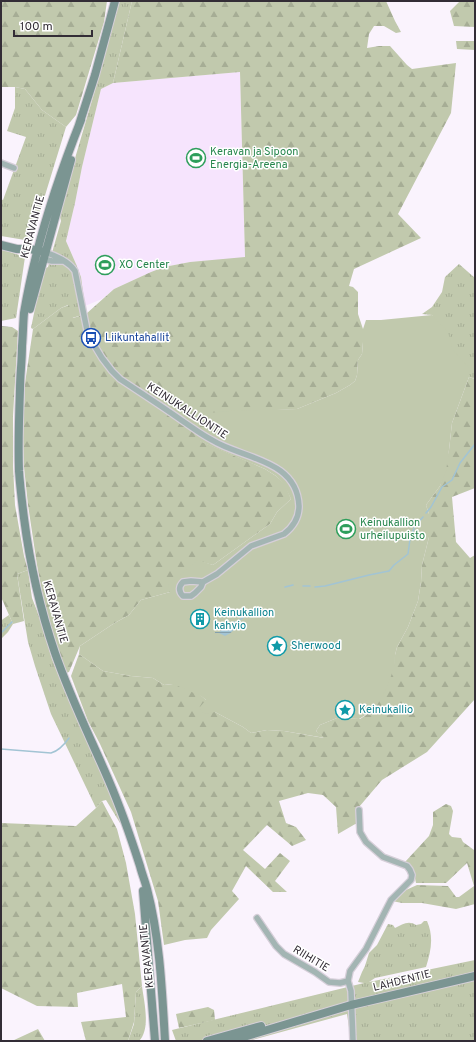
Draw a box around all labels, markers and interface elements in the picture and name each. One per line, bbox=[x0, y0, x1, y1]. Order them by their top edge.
scale bar bbox=[14, 12, 92, 38]
text: 100 m bbox=[20, 19, 53, 35]
place label: Keravan ja Sipoon Energia-Areena bbox=[210, 145, 299, 172]
sports icon: Keravan ja Sipoon Energia-Areena bbox=[185, 147, 207, 169]
street label: KERAVANTIE bbox=[18, 194, 48, 260]
sports icon: XO Center bbox=[94, 254, 116, 276]
place label: XO Center bbox=[119, 258, 170, 272]
bus stop icon: Liikuntahallit bbox=[80, 327, 102, 349]
place label: Liikuntahallit bbox=[105, 331, 169, 345]
street label: KEINUKALLIONTIE bbox=[144, 380, 230, 442]
place label: Keinukallion urheilupuisto bbox=[360, 516, 425, 543]
sports icon: Keinukallion urheilupuisto bbox=[335, 518, 357, 540]
street label: KERAVANTIE bbox=[39, 579, 71, 645]
place label: Keinukallion kahvio bbox=[214, 606, 274, 633]
building icon: Keinukallion kahvio bbox=[189, 608, 211, 630]
place icon: Sherwood bbox=[266, 635, 288, 657]
place label: Sherwood bbox=[291, 639, 341, 653]
place icon: Keinukallio bbox=[334, 699, 356, 721]
place label: Keinukallio bbox=[359, 703, 413, 717]
street label: KERAVANTIE bbox=[137, 923, 157, 989]
street label: RIIHITIE bbox=[290, 943, 332, 975]
street label: LAHDENTIE bbox=[372, 967, 432, 995]

